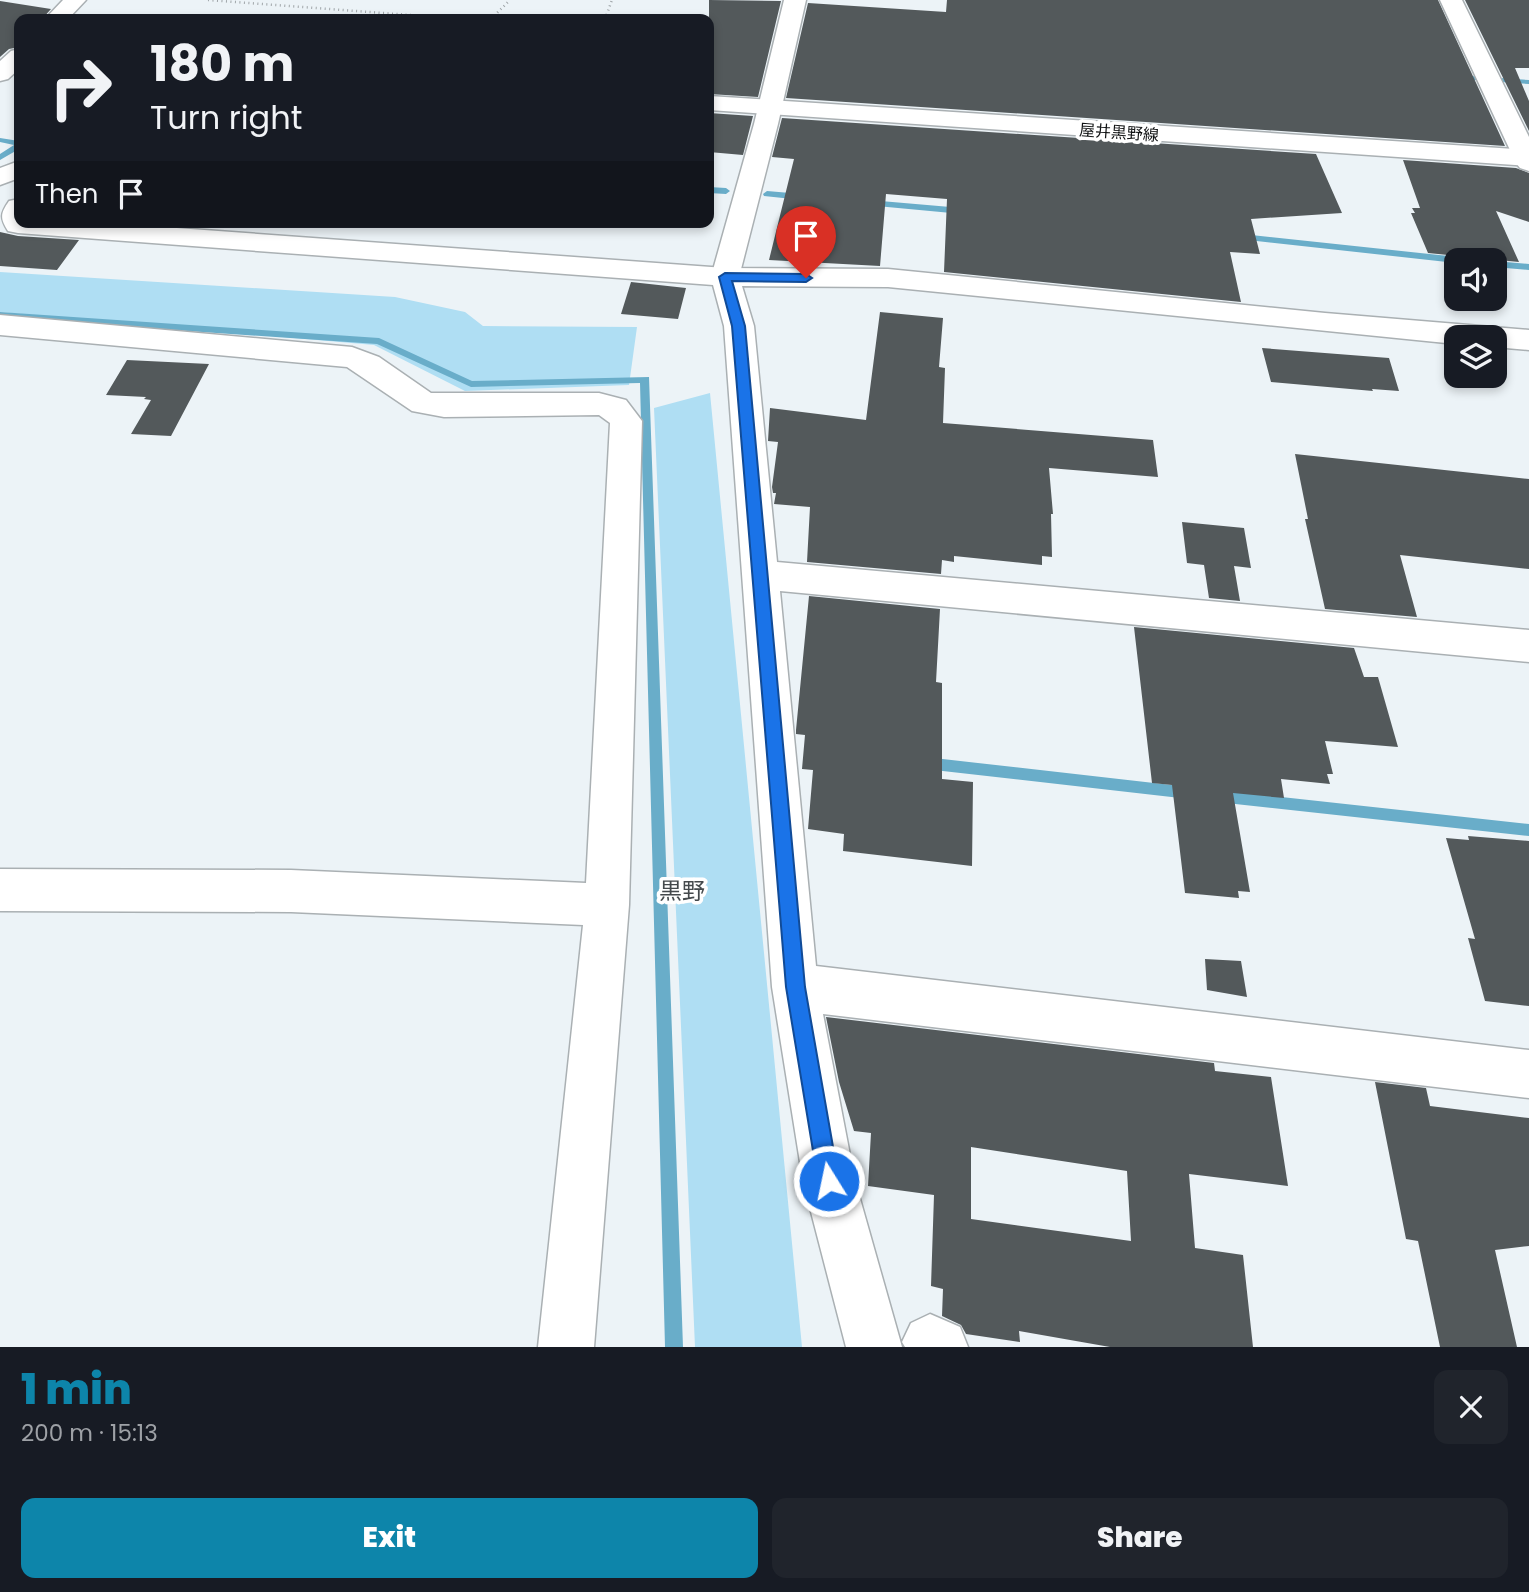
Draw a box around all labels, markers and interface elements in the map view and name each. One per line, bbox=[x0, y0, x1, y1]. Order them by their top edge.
text: 180 m bbox=[150, 30, 294, 98]
icon: right bbox=[35, 42, 126, 133]
text: Turn right bbox=[150, 95, 302, 140]
street label: 屋井黒野線 bbox=[1078, 118, 1160, 147]
icon: arrive bbox=[112, 175, 150, 213]
text: Then bbox=[35, 176, 98, 212]
pin bbox=[776, 206, 836, 278]
icon: arrive bbox=[787, 217, 825, 255]
map controls bbox=[1444, 248, 1507, 388]
button: sound bbox=[1444, 248, 1507, 311]
button: layers bbox=[1444, 325, 1507, 388]
district label: 黒野 bbox=[659, 875, 705, 907]
position arrow bbox=[792, 1144, 866, 1218]
text: 1 min bbox=[21, 1360, 132, 1419]
button: close bbox=[1434, 1370, 1508, 1444]
text: 200 m · 15:13 bbox=[21, 1417, 158, 1449]
button: Exit bbox=[21, 1498, 758, 1578]
button: Share bbox=[772, 1498, 1508, 1578]

